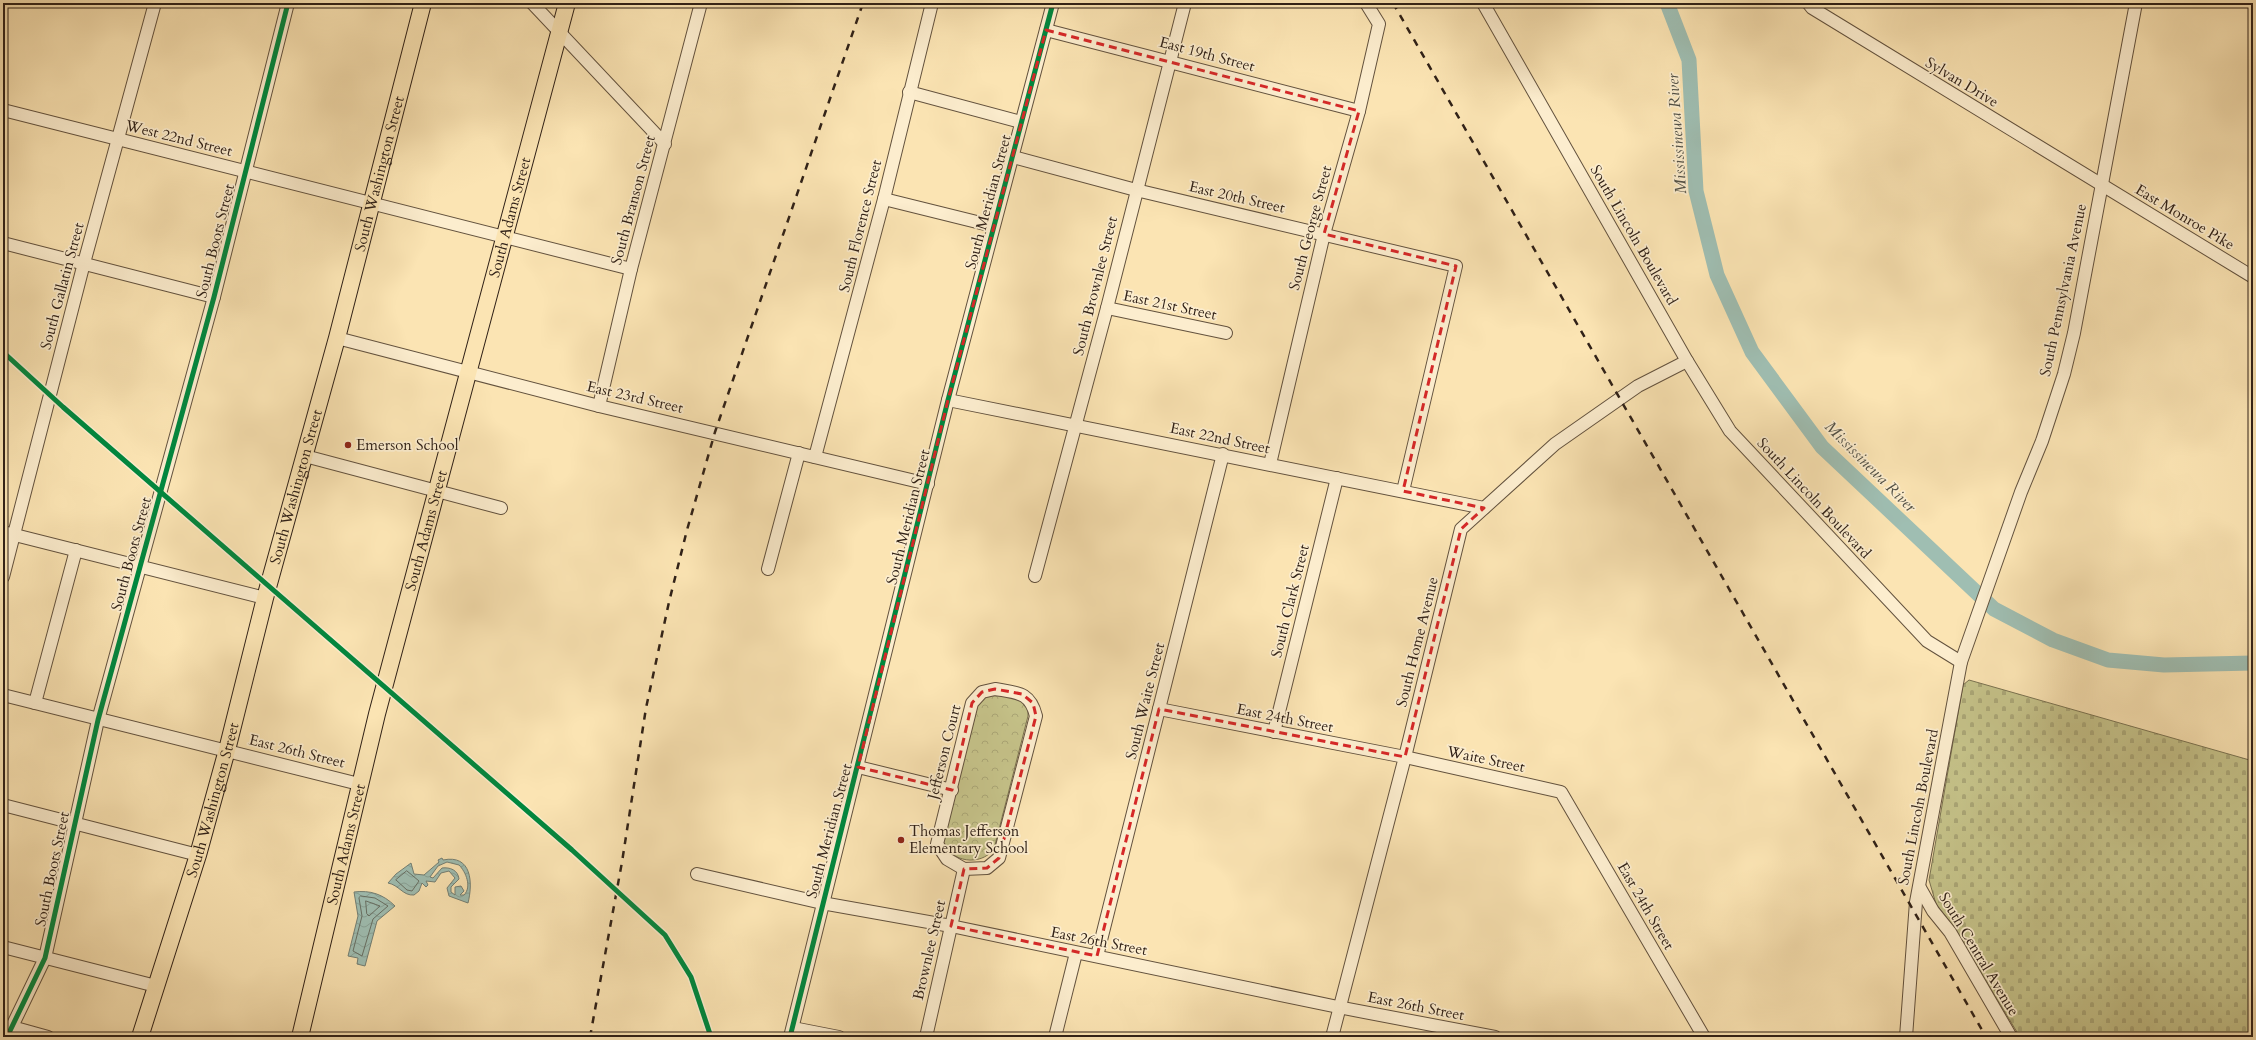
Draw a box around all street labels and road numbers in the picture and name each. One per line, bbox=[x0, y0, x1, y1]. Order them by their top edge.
street label: East 19th Street bbox=[1157, 32, 1257, 76]
street label: Sylvan Drive bbox=[1922, 52, 2003, 112]
street label: South Washington Street bbox=[350, 94, 409, 254]
street label: West 22nd Street bbox=[123, 115, 235, 161]
street label: South Meridian Street bbox=[960, 132, 1016, 272]
street label: South Branson Street bbox=[606, 133, 660, 267]
street label: South Adams Street bbox=[484, 155, 535, 280]
street label: South Florence Street bbox=[834, 157, 886, 294]
street label: South Lincoln Boulevard bbox=[1586, 161, 1682, 309]
street label: South George Street bbox=[1284, 163, 1336, 293]
street label: East 20th Street bbox=[1187, 176, 1287, 218]
street label: East Monroe Pike bbox=[2132, 179, 2239, 255]
street label: South Boots Street bbox=[191, 182, 239, 300]
street label: South Pennsylvania Avenue bbox=[2035, 202, 2091, 378]
street label: South Brownlee Street bbox=[1068, 214, 1122, 358]
street label: South Gallatin Street bbox=[35, 220, 89, 352]
street label: East 21st Street bbox=[1122, 285, 1219, 325]
street label: East 23rd Street bbox=[585, 376, 685, 418]
street label: South Washington Street bbox=[265, 407, 327, 567]
street label: East 22nd Street bbox=[1168, 418, 1272, 458]
street label: South Lincoln Boulevard bbox=[1753, 433, 1875, 563]
street label: South Meridian Street bbox=[882, 447, 935, 587]
street label: South Adams Street bbox=[400, 468, 452, 593]
street label: South Boots Street bbox=[106, 495, 156, 613]
street label: South Clark Street bbox=[1266, 542, 1314, 660]
street label: South Home Avenue bbox=[1391, 575, 1443, 709]
street label: South Waite Street bbox=[1121, 640, 1169, 762]
street label: East 24th Street bbox=[1235, 699, 1335, 737]
street label: Jefferson Court bbox=[922, 702, 965, 803]
street label: South Washington Street bbox=[181, 720, 244, 880]
street label: South Lincoln Boulevard bbox=[1893, 727, 1943, 887]
street label: East 26th Street bbox=[247, 729, 347, 773]
street label: Waite Street bbox=[1444, 741, 1527, 777]
street label: South Meridian Street bbox=[801, 761, 857, 901]
street label: South Adams Street bbox=[322, 782, 370, 907]
street label: South Boots Street bbox=[30, 809, 74, 928]
street label: East 24th Street bbox=[1613, 859, 1679, 954]
street label: South Central Avenue bbox=[1934, 888, 2024, 1020]
street label: Brownlee Street bbox=[908, 898, 950, 1002]
street label: East 26th Street bbox=[1049, 922, 1149, 960]
street label: East 26th Street bbox=[1366, 987, 1466, 1025]

